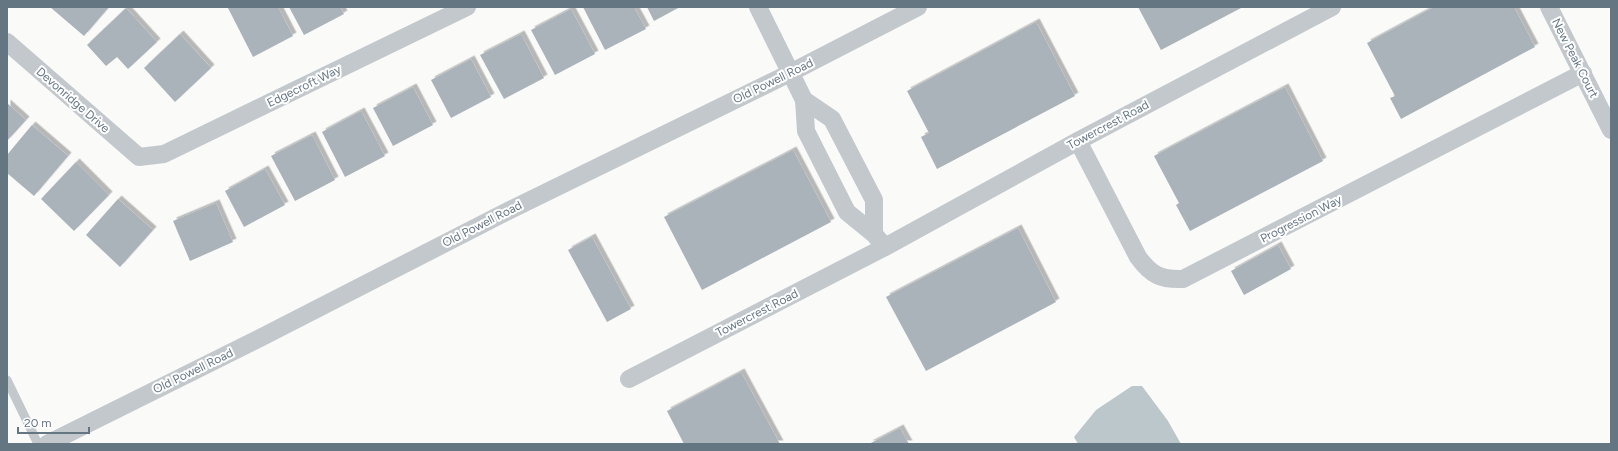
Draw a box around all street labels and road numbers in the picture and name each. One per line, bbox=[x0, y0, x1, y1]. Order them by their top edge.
street label: New Peak Court bbox=[1549, 16, 1601, 100]
street label: Old Powell Road bbox=[731, 56, 815, 106]
street label: Edgecroft Way bbox=[265, 62, 344, 110]
street label: Devonridge Drive bbox=[33, 64, 113, 136]
street label: Towercrest Road bbox=[1065, 98, 1151, 152]
street label: Progression Way bbox=[1258, 192, 1345, 246]
street label: Old Powell Road bbox=[440, 198, 524, 250]
street label: Towercrest Road bbox=[714, 286, 800, 340]
street label: Old Powell Road bbox=[151, 346, 235, 396]

